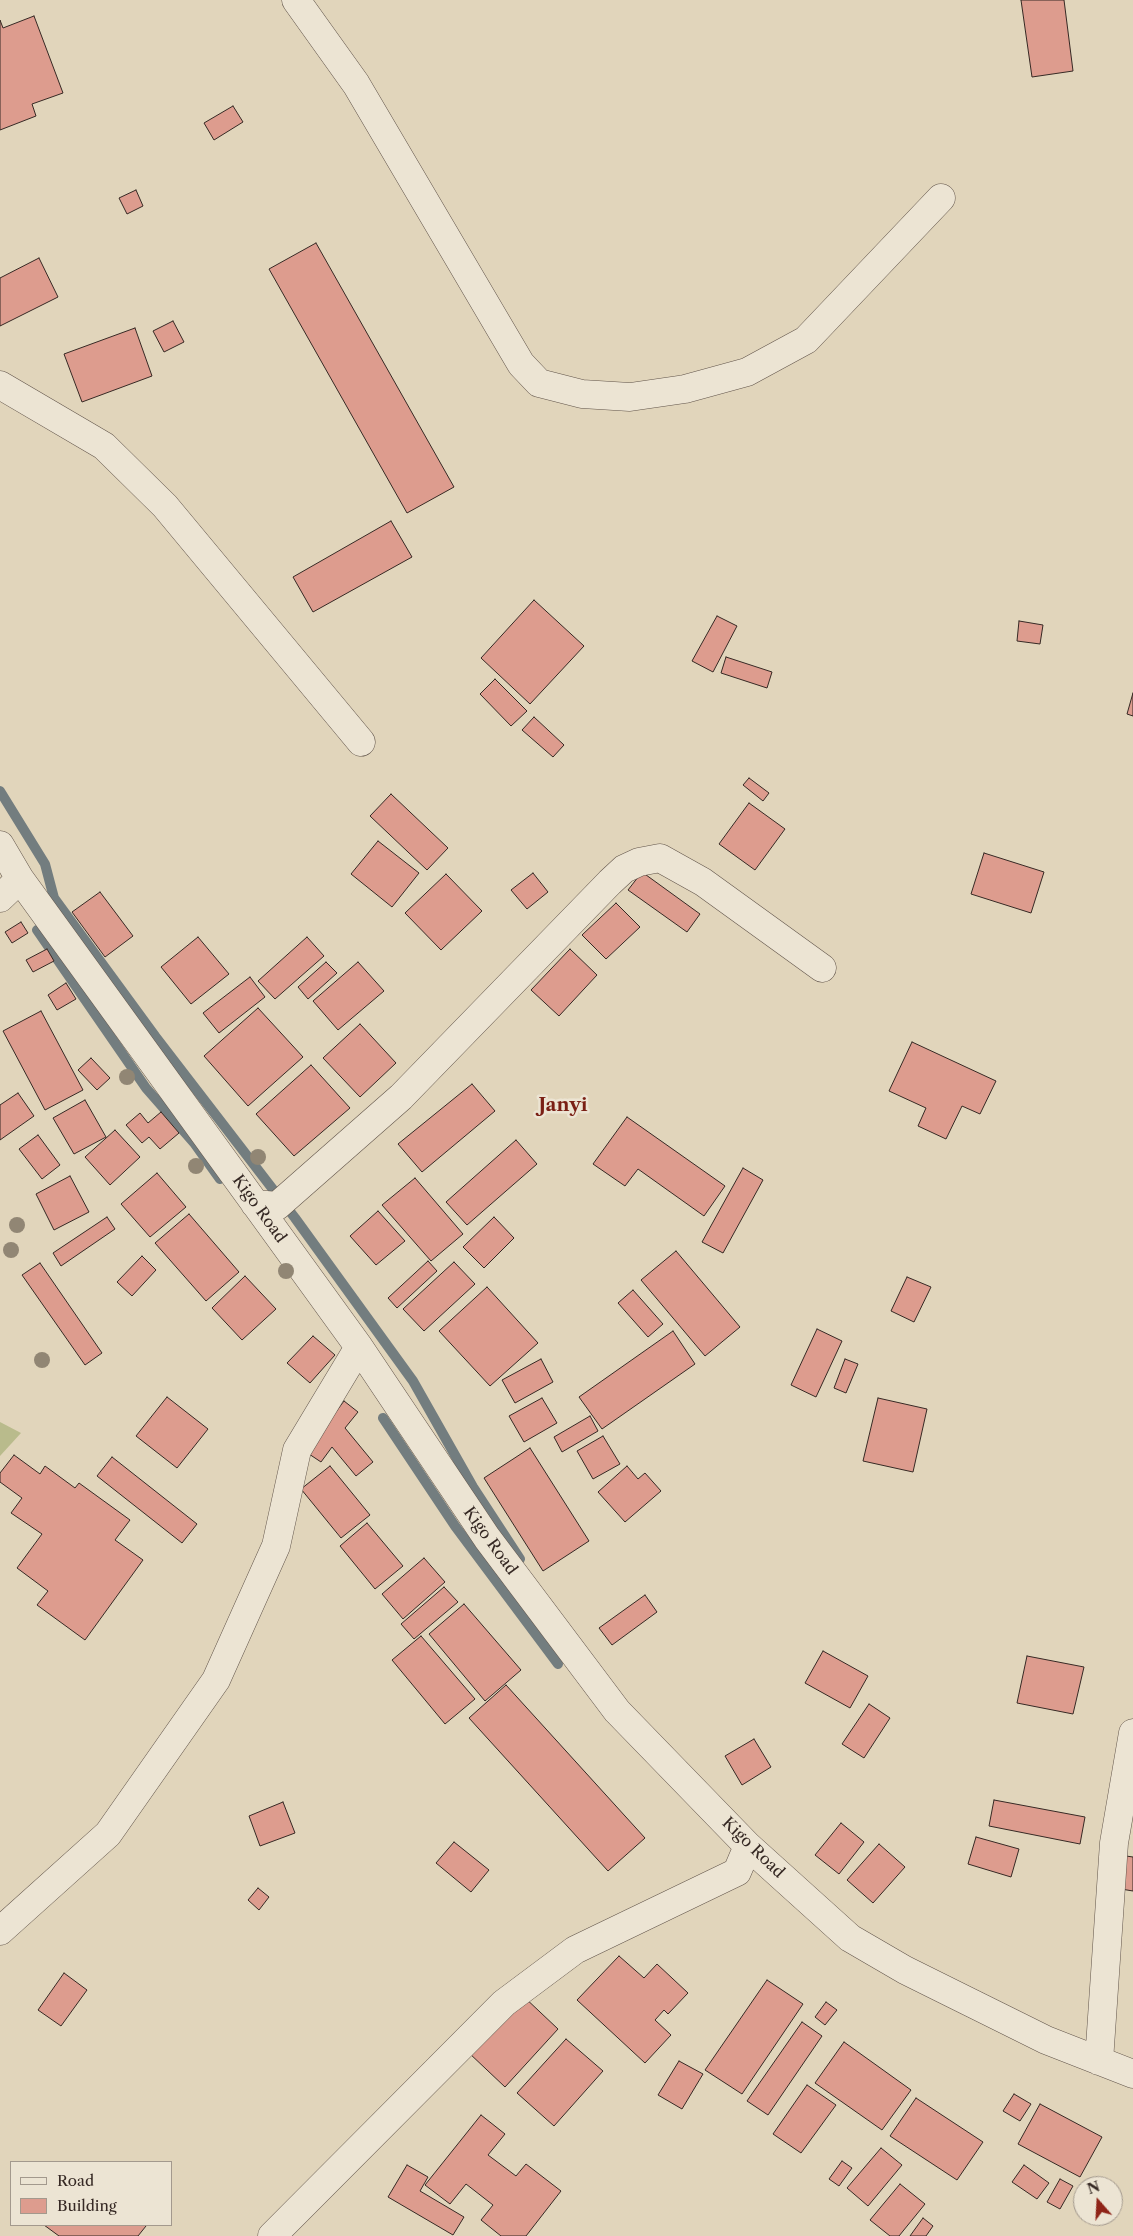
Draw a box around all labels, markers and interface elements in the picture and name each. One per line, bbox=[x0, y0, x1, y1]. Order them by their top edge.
district label: Janyi bbox=[538, 1095, 588, 1117]
street label: Kigo Road bbox=[228, 1171, 290, 1247]
street label: Kigo Road bbox=[459, 1503, 521, 1579]
street label: Kigo Road bbox=[718, 1814, 788, 1882]
legend bbox=[10, 2161, 172, 2226]
text: Road bbox=[57, 2171, 94, 2190]
north arrow bbox=[1073, 2176, 1123, 2226]
text: N bbox=[1085, 2177, 1102, 2198]
text: Building bbox=[57, 2196, 117, 2215]

